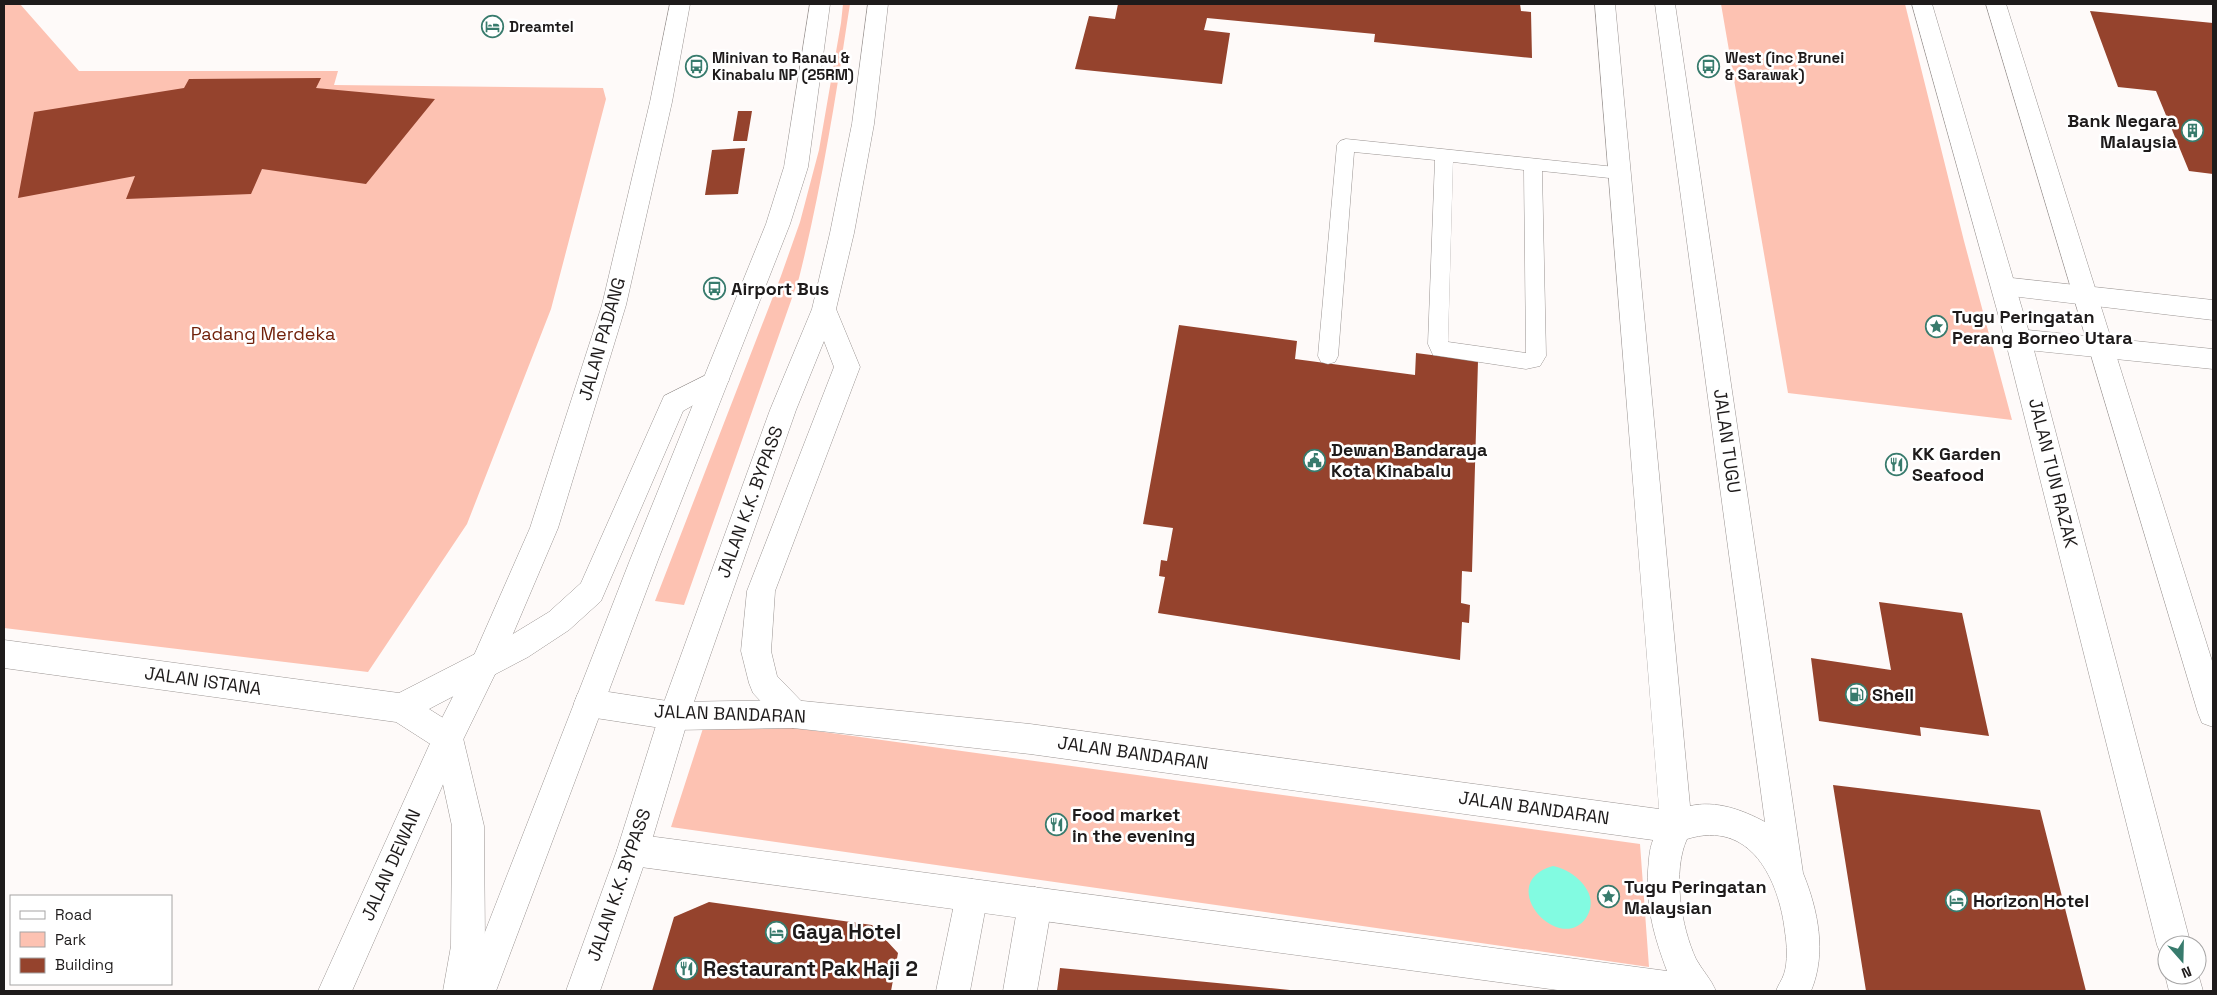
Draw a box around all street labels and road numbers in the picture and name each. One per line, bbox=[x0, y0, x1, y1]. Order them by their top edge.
street label: JALAN PADANG bbox=[573, 275, 630, 403]
street label: JALAN TUGU bbox=[1709, 387, 1746, 495]
street label: JALAN TUN RAZAK bbox=[2024, 396, 2083, 550]
street label: JALAN K.K. BYPASS bbox=[711, 423, 788, 581]
street label: JALAN ISTANA bbox=[143, 661, 263, 700]
street label: JALAN BANDARAN bbox=[654, 699, 806, 728]
street label: JALAN BANDARAN bbox=[1056, 731, 1210, 774]
street label: JALAN BANDARAN bbox=[1457, 786, 1611, 829]
street label: JALAN DEWAN bbox=[356, 805, 425, 924]
street label: JALAN K.K. BYPASS bbox=[582, 805, 655, 964]

